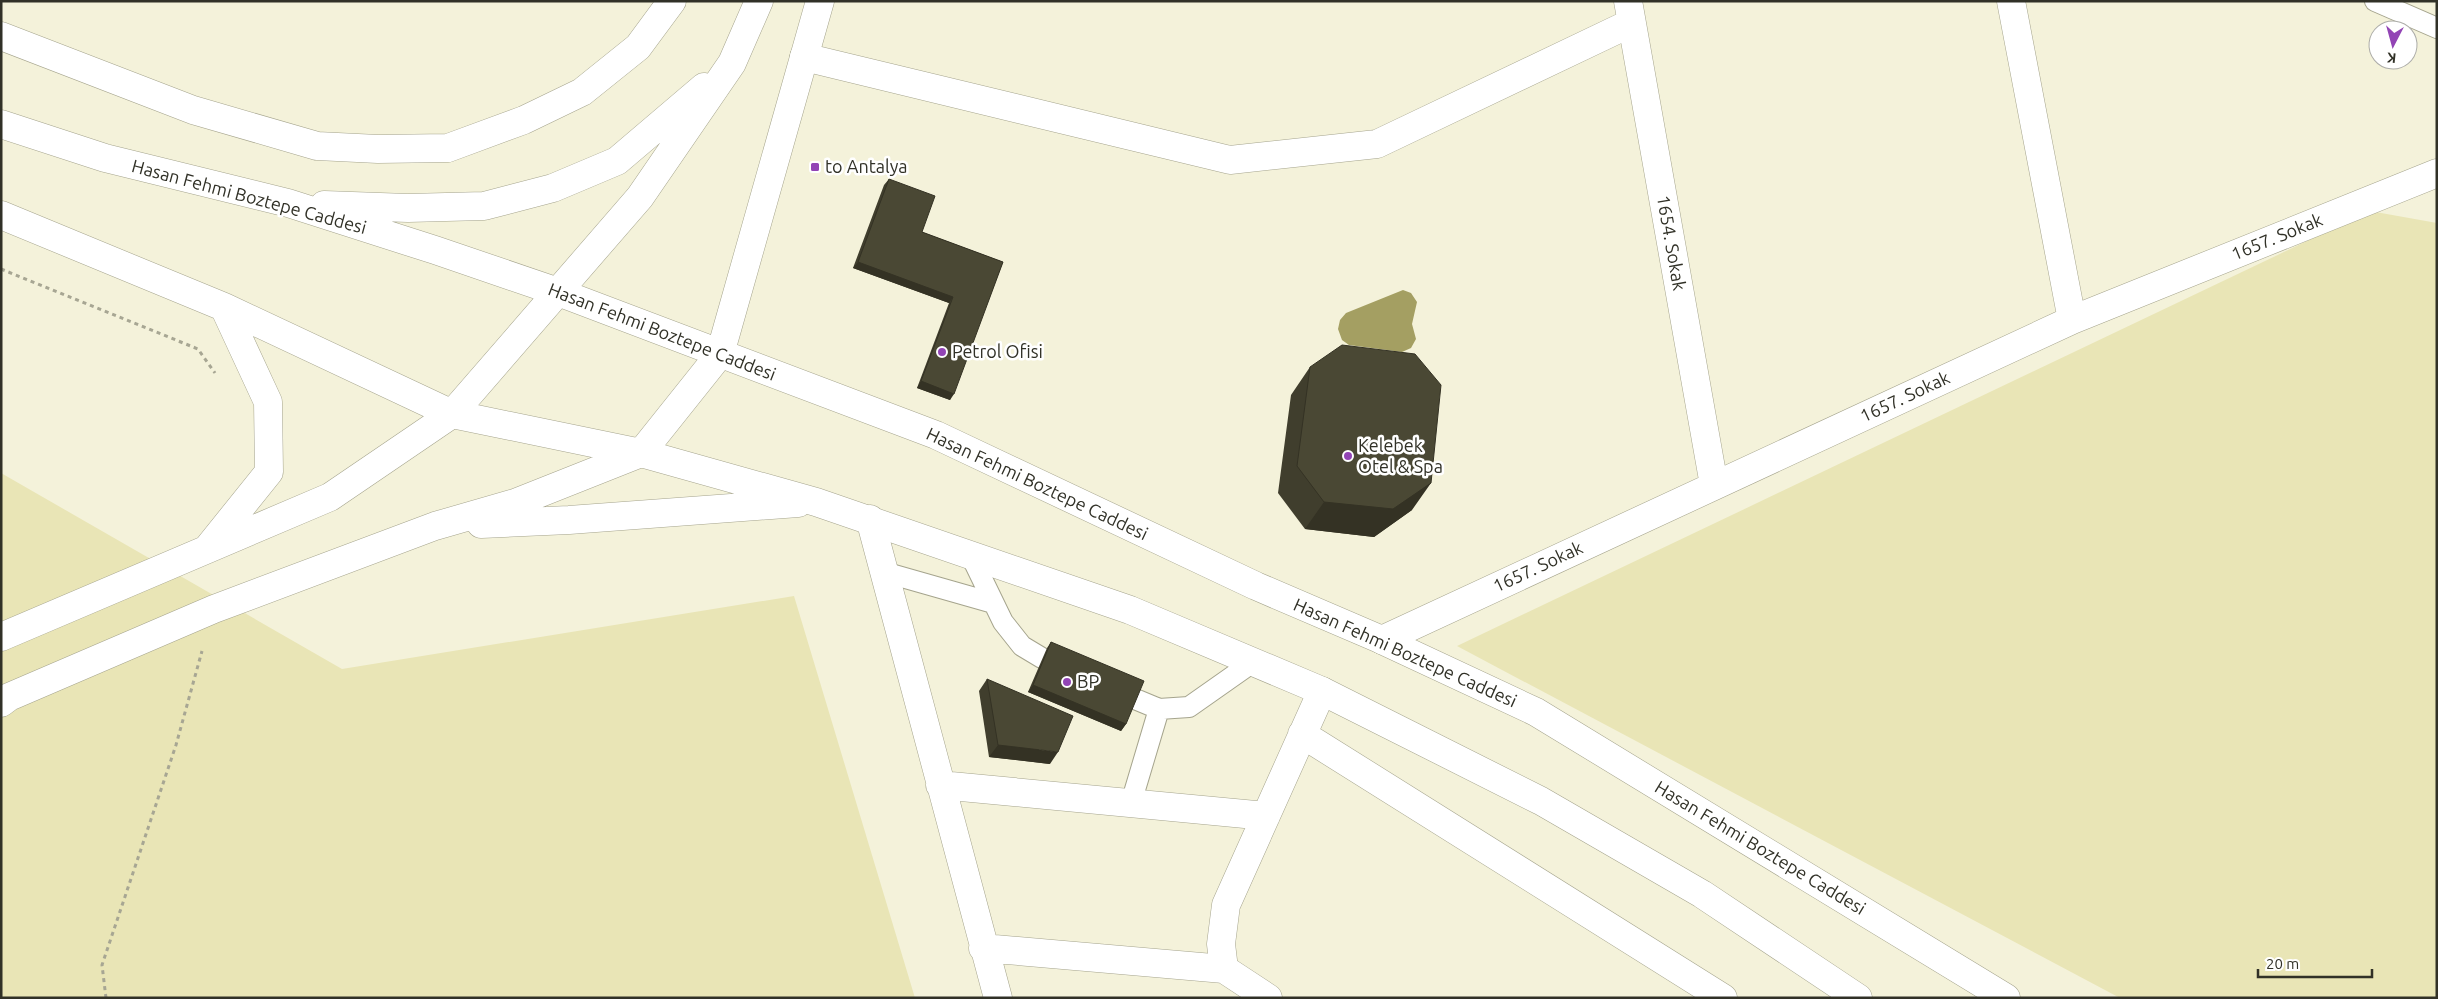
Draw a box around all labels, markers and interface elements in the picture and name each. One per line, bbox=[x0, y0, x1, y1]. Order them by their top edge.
north arrow bbox=[2368, 20, 2418, 70]
text: K bbox=[2385, 49, 2397, 66]
street label: Hasan Fehmi Boztepe Caddesi bbox=[130, 155, 369, 237]
place label: to Antalya bbox=[825, 156, 908, 176]
marker: to Antalya bbox=[809, 161, 821, 173]
street label: 1654. Sokak bbox=[1654, 194, 1690, 292]
street label: 1657. Sokak bbox=[2228, 209, 2325, 263]
street label: Hasan Fehmi Boztepe Caddesi bbox=[546, 278, 779, 384]
place label: Petrol Ofisi bbox=[952, 341, 1043, 361]
marker: Petrol Ofisi bbox=[936, 346, 948, 358]
street label: 1657. Sokak bbox=[1857, 367, 1953, 426]
street label: Hasan Fehmi Boztepe Caddesi bbox=[923, 423, 1151, 543]
place label: Kelebek Otel & Spa bbox=[1358, 435, 1443, 476]
marker: Kelebek Otel & Spa bbox=[1342, 450, 1354, 462]
street label: 1657. Sokak bbox=[1490, 537, 1586, 596]
street label: Hasan Fehmi Boztepe Caddesi bbox=[1291, 594, 1520, 710]
place label: BP bbox=[1077, 671, 1099, 691]
marker: BP bbox=[1061, 676, 1073, 688]
street label: Hasan Fehmi Boztepe Caddesi bbox=[1652, 776, 1869, 918]
scale bar bbox=[2258, 946, 2372, 978]
text: 20 m bbox=[2266, 955, 2299, 972]

